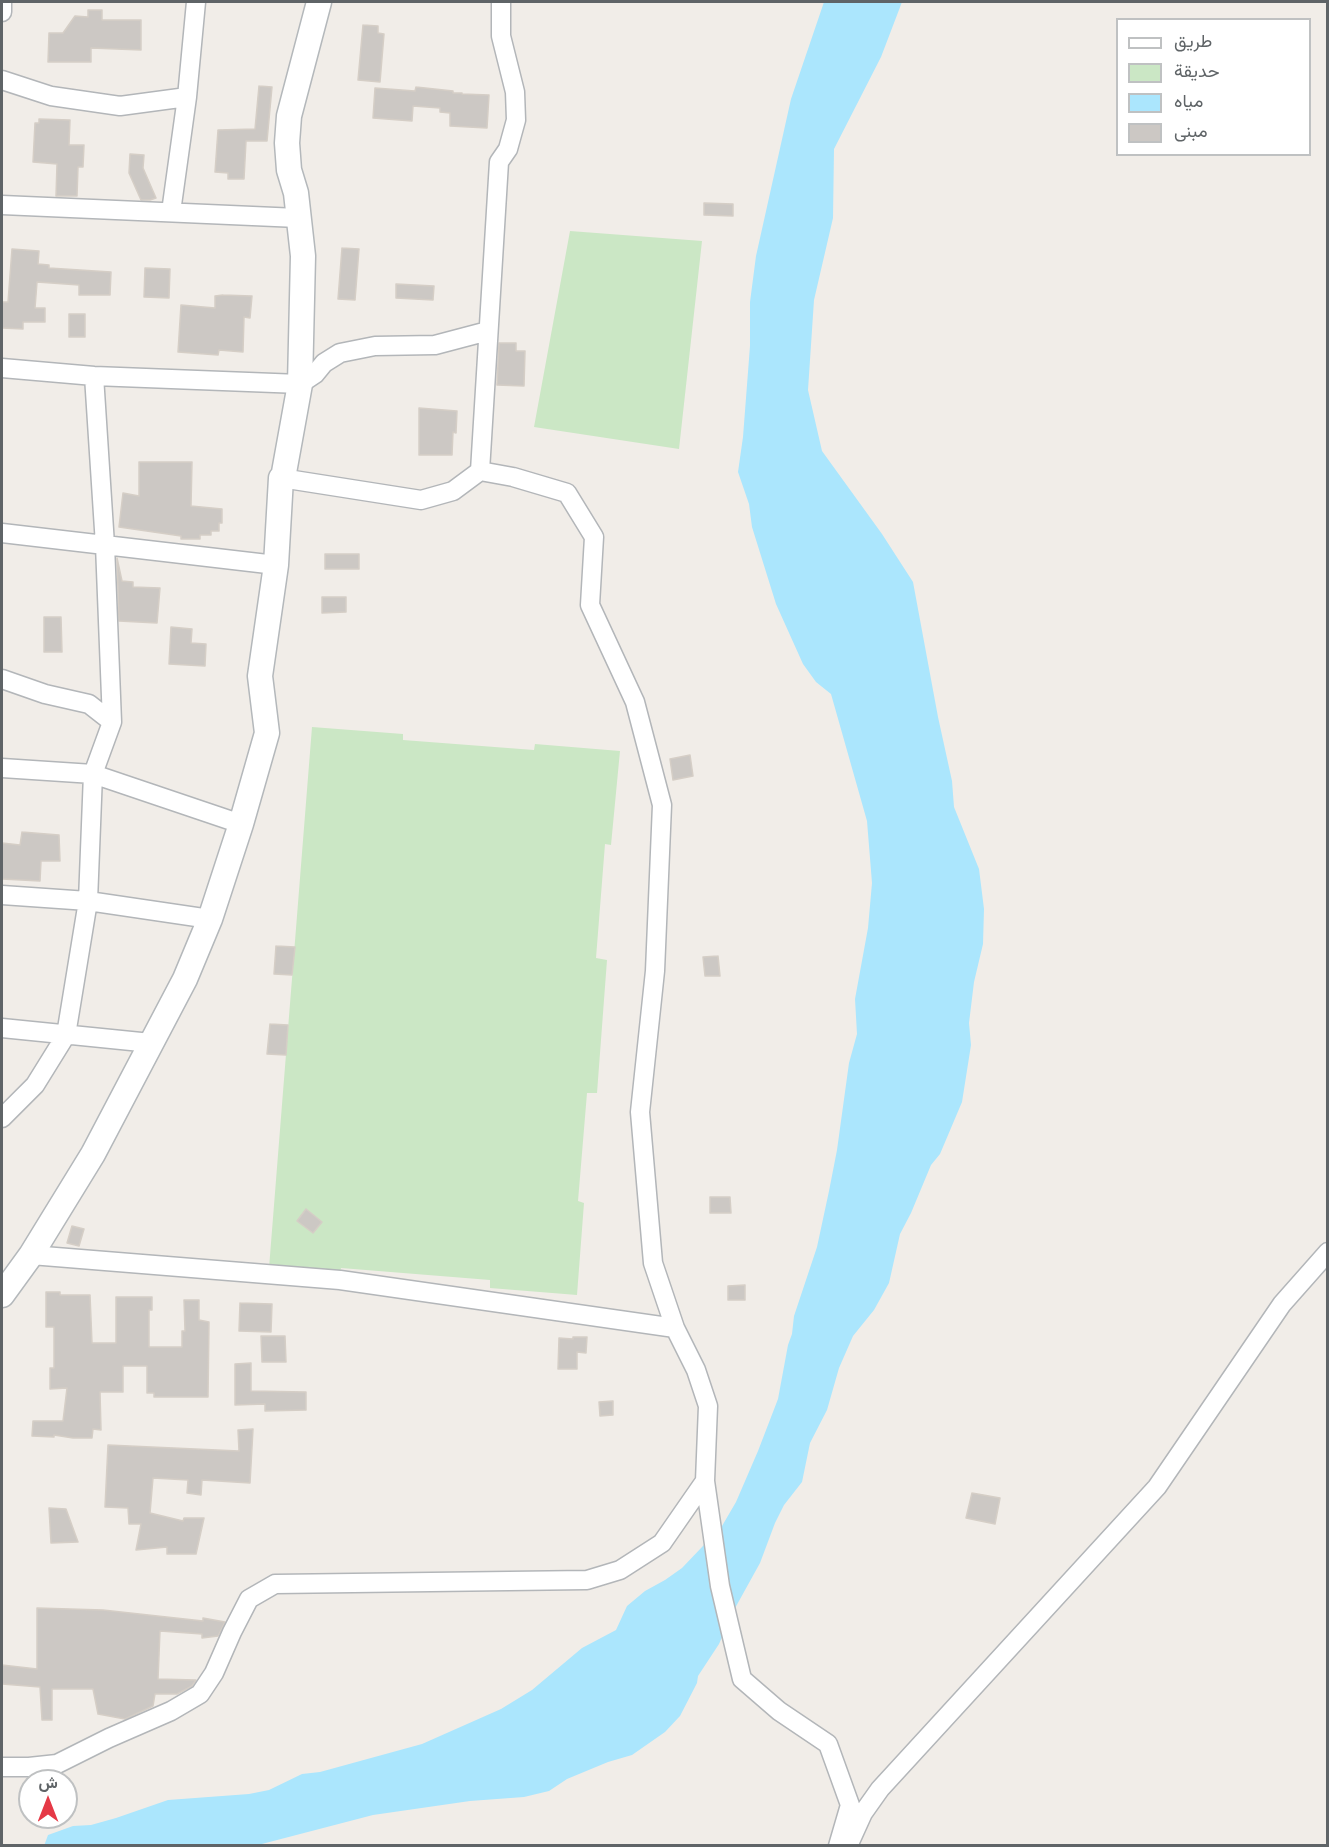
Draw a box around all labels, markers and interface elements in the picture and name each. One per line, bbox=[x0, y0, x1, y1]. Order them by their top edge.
legend bbox=[1116, 18, 1311, 156]
text: طريق bbox=[1174, 30, 1212, 52]
text: حديقة bbox=[1174, 60, 1220, 82]
text: مياه bbox=[1174, 90, 1203, 112]
text: مبنى bbox=[1174, 120, 1208, 142]
north arrow bbox=[18, 1769, 78, 1829]
text: ش bbox=[38, 1773, 58, 1792]

